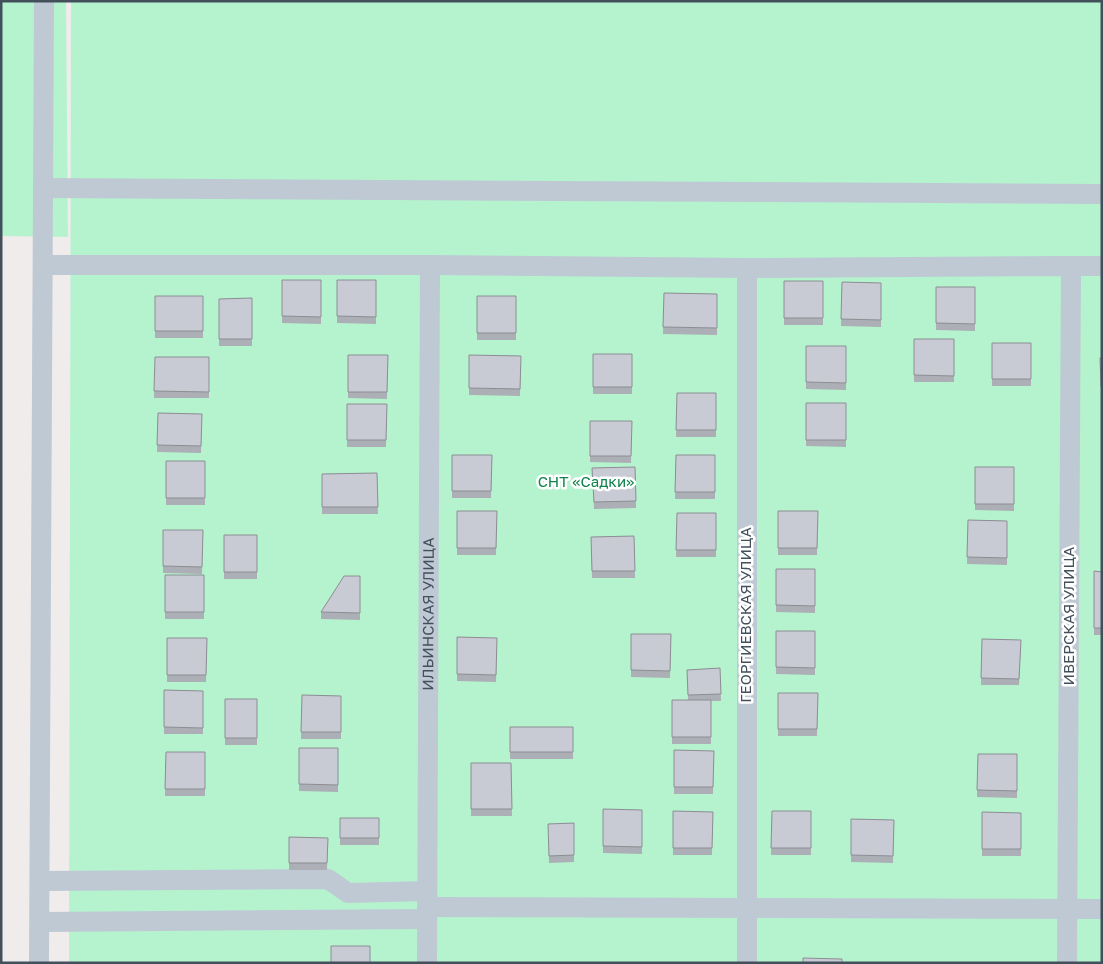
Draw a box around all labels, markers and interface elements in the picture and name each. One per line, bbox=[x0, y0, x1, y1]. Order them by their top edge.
park label: СНТ «Садки» bbox=[538, 472, 634, 490]
street label: ГЕОРГИЕВСКАЯ УЛИЦА bbox=[736, 527, 754, 703]
street label: ИЛЬИНСКАЯ УЛИЦА bbox=[418, 537, 437, 691]
street label: ИВЕРСКАЯ УЛИЦА bbox=[1059, 547, 1077, 685]

